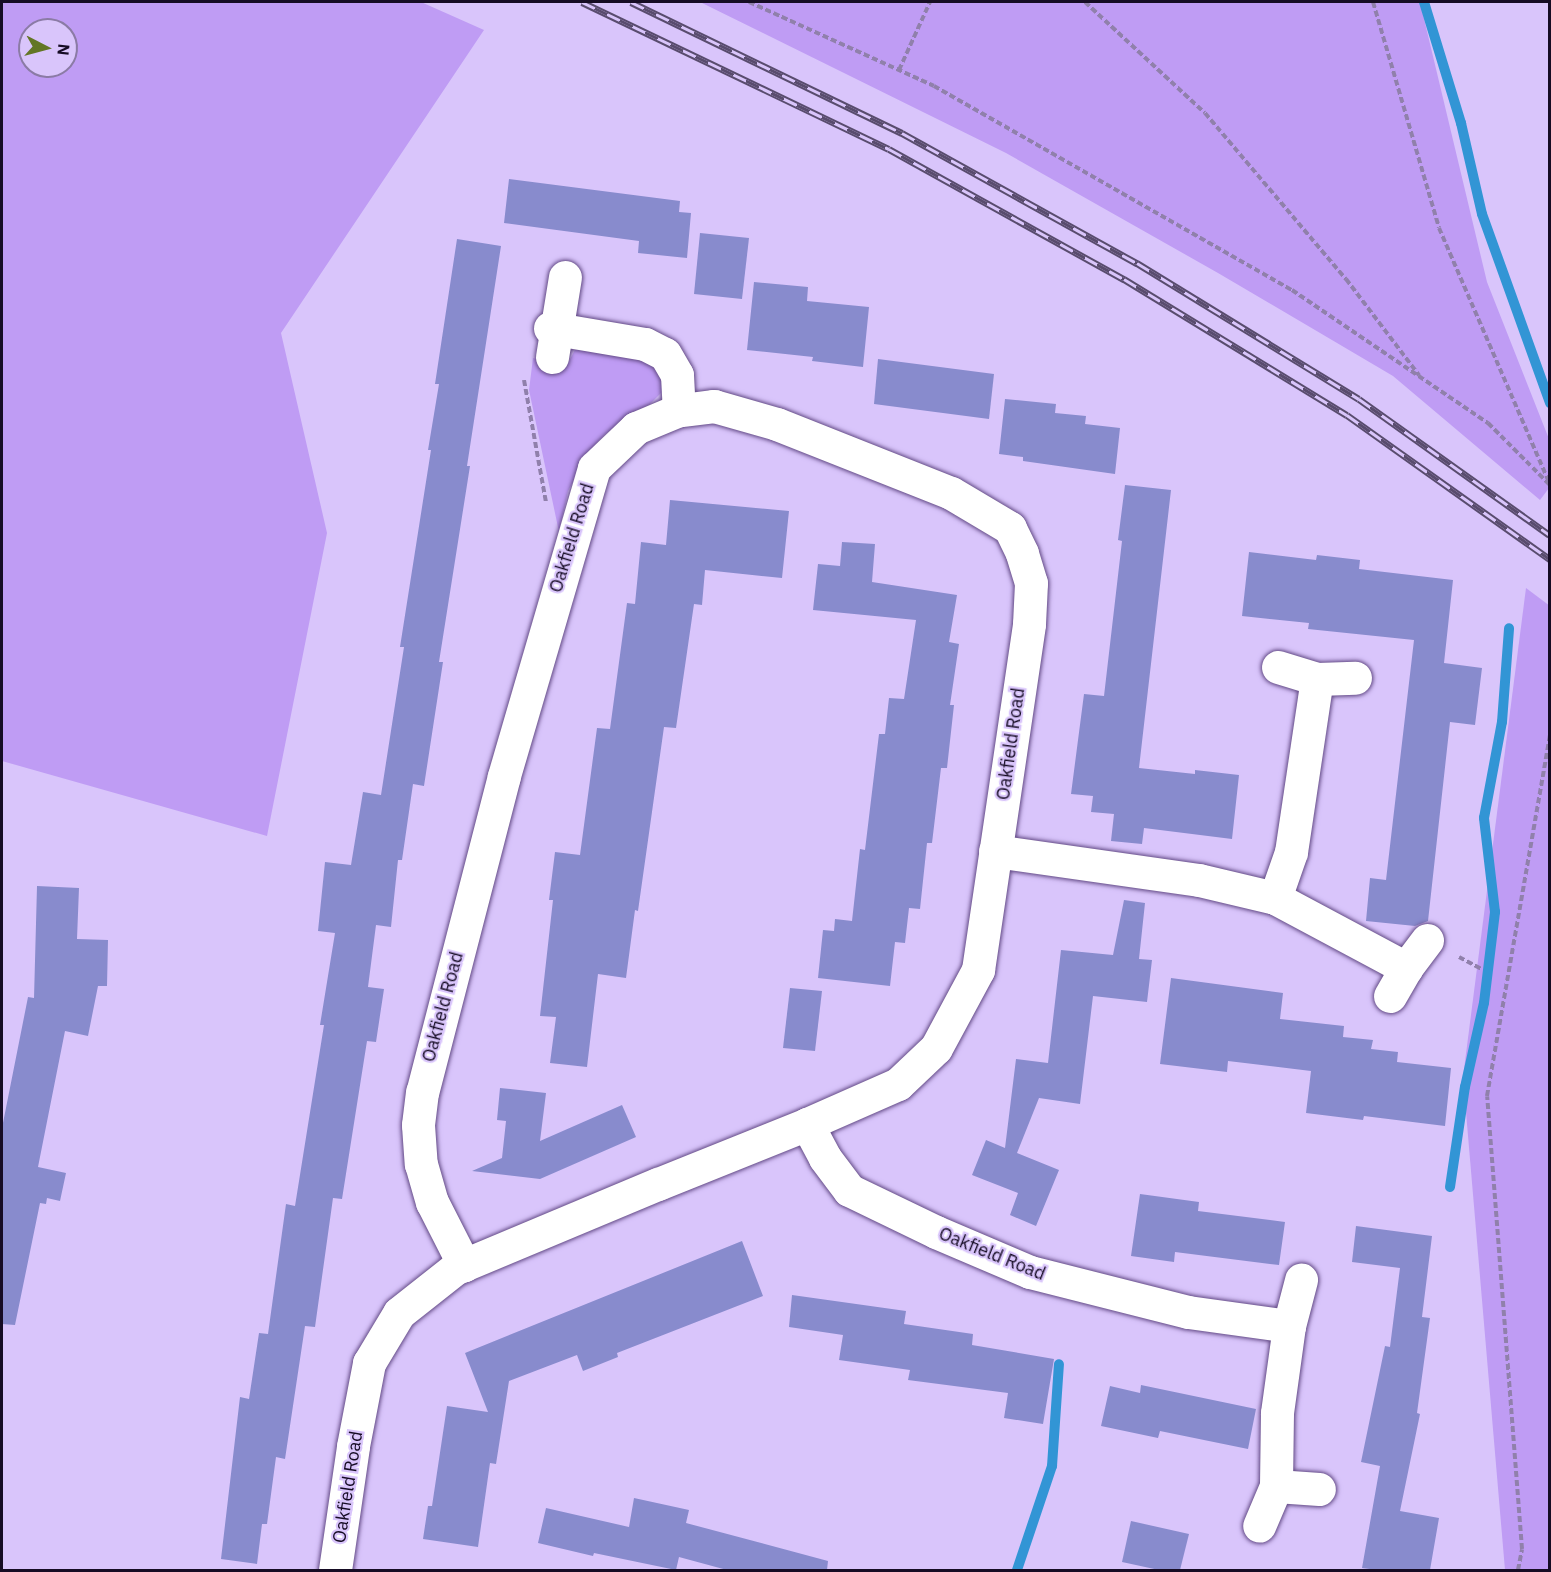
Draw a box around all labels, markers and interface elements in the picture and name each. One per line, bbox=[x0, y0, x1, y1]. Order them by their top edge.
north arrow bbox=[18, 18, 78, 78]
text: N bbox=[53, 43, 74, 56]
street label: Oakfield Road bbox=[545, 481, 599, 595]
street label: Oakfield Road bbox=[992, 687, 1030, 801]
street label: Oakfield Road bbox=[418, 950, 468, 1064]
street label: Oakfield Road bbox=[936, 1223, 1048, 1285]
street label: Oakfield Road bbox=[329, 1430, 367, 1544]

